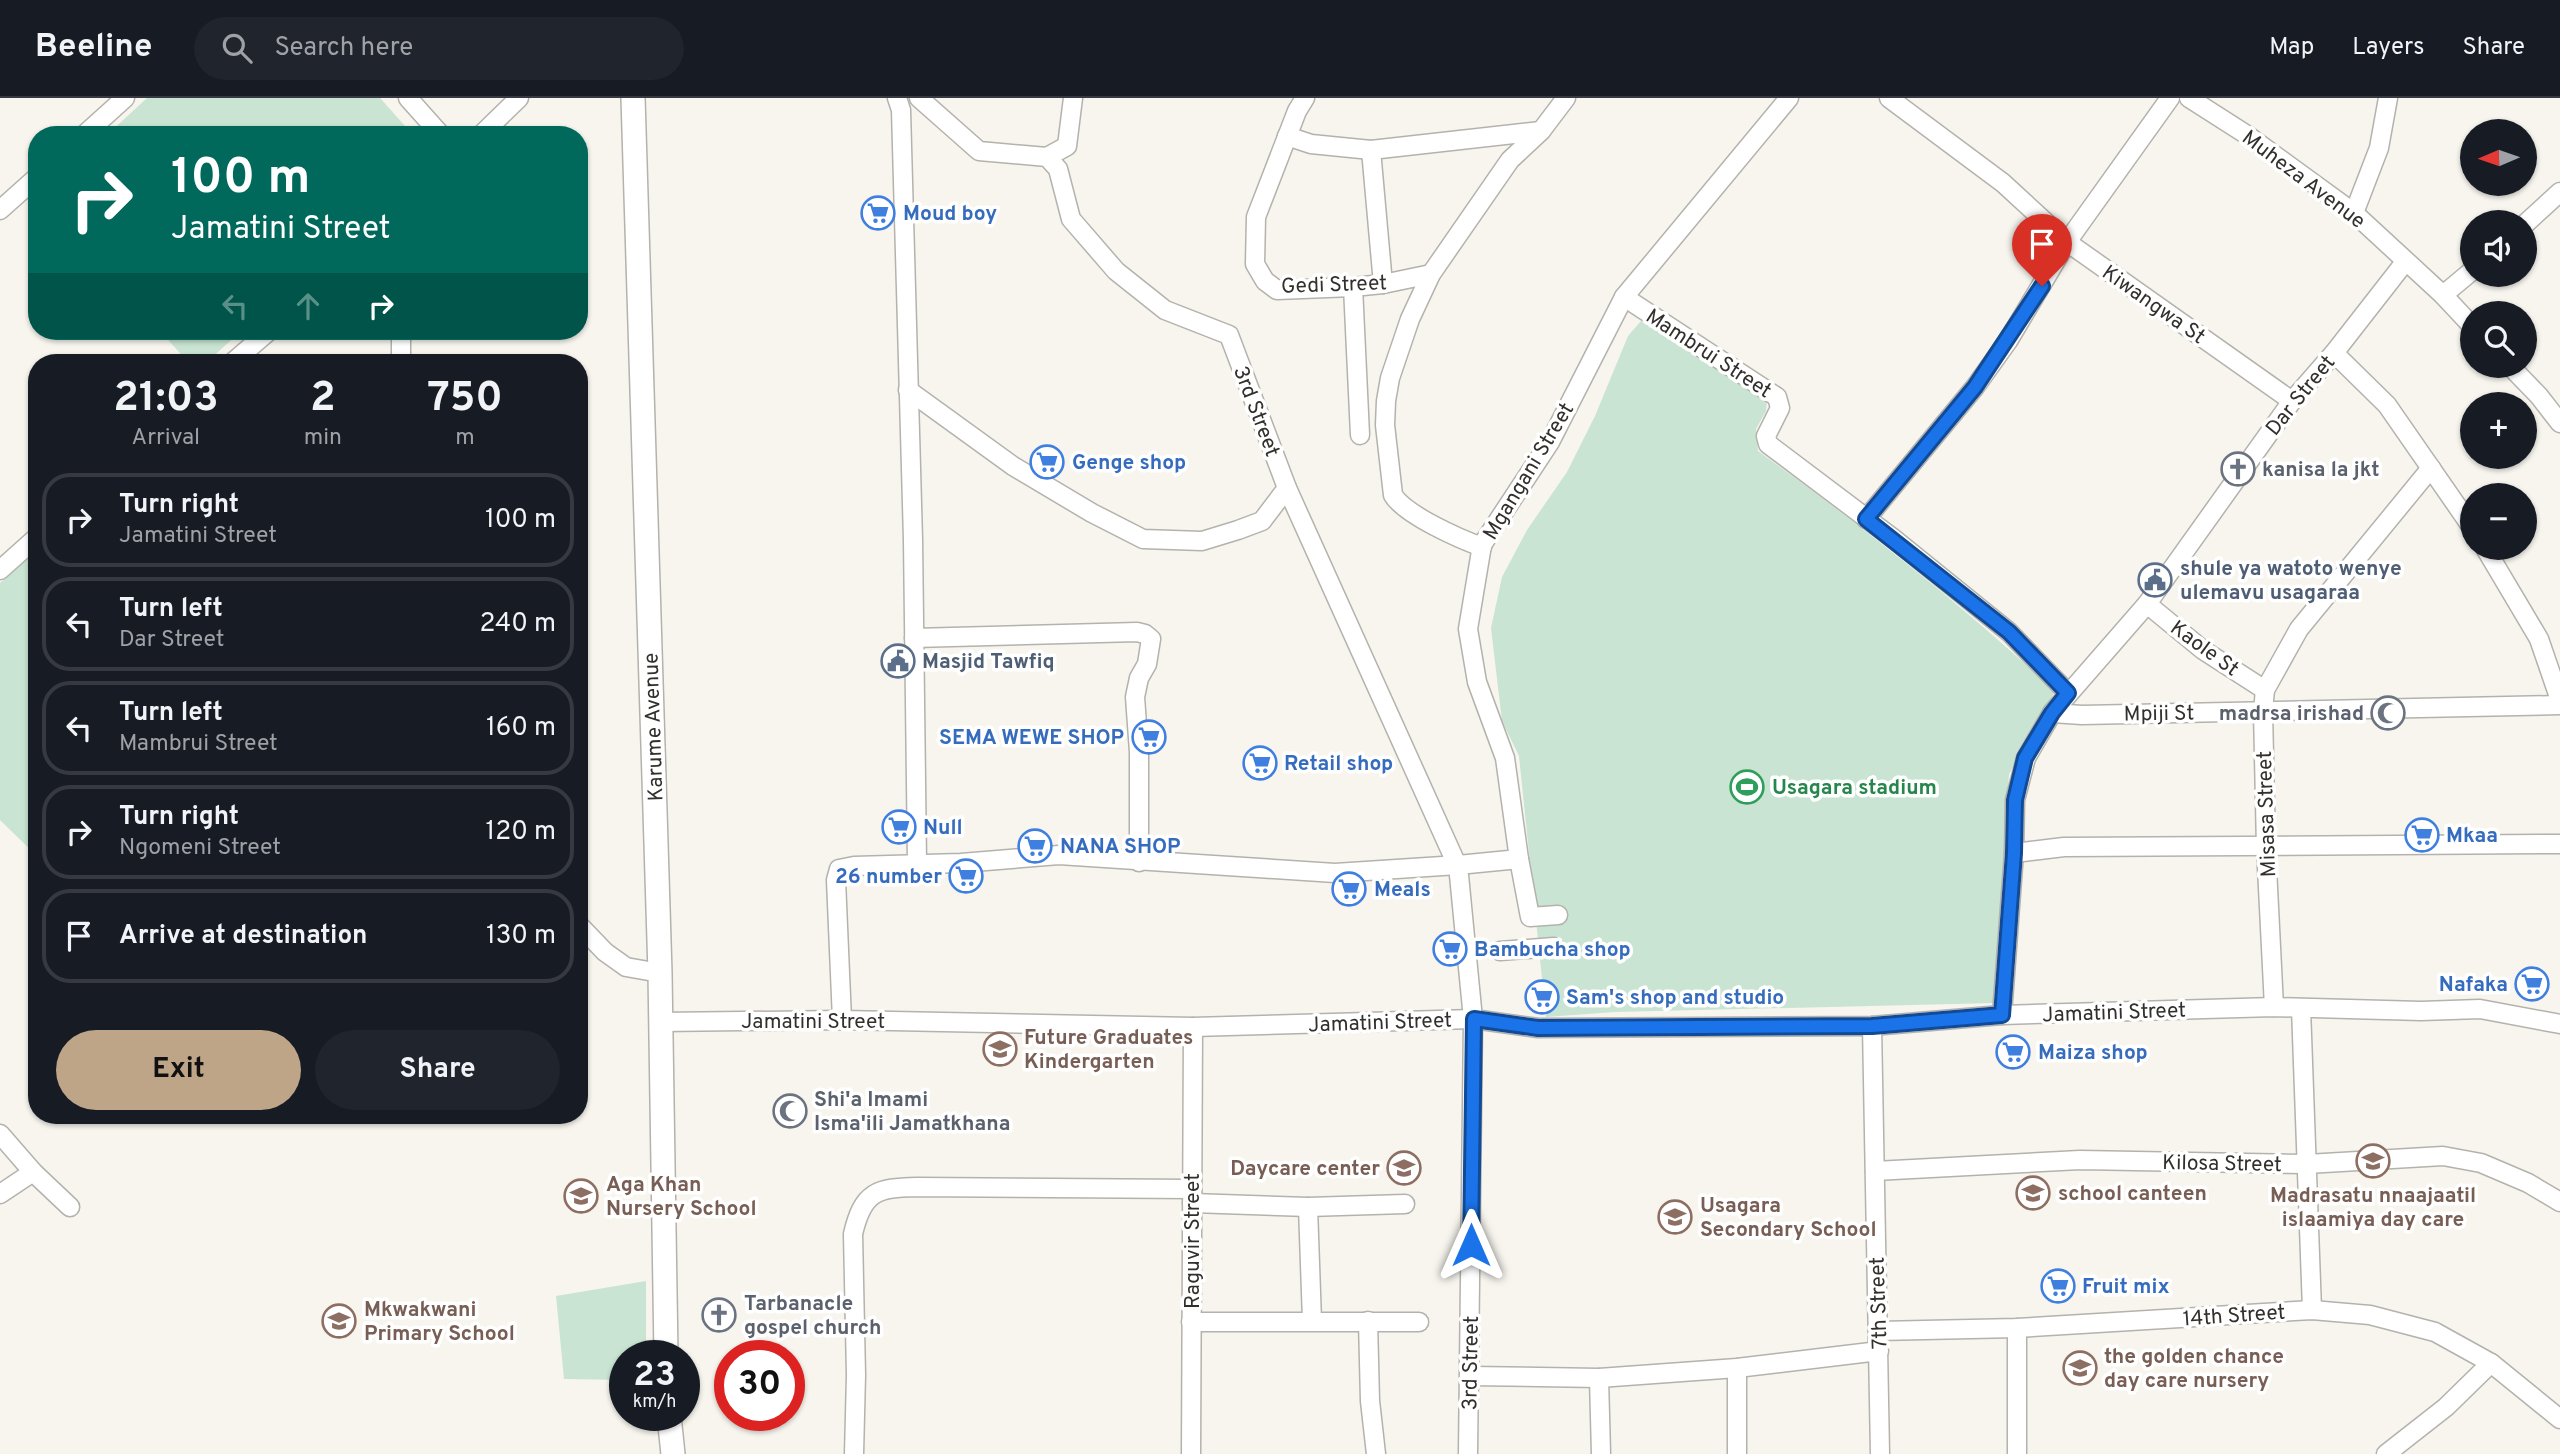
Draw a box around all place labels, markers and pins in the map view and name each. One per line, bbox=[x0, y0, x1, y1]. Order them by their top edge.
supermarket icon: Moud boy bbox=[859, 194, 897, 232]
place label: Moud boy bbox=[903, 201, 997, 228]
pin bbox=[2012, 214, 2072, 286]
supermarket icon: Genge shop bbox=[1028, 443, 1066, 481]
place label: Genge shop bbox=[1072, 450, 1186, 477]
church icon: kanisa la jkt bbox=[2219, 450, 2257, 488]
place label: kanisa la jkt bbox=[2262, 457, 2380, 484]
place label: shule ya watoto wenye ulemavu usagaraa bbox=[2180, 556, 2402, 607]
public building icon: shule ya watoto wenye ulemavu usagaraa bbox=[2136, 561, 2174, 599]
public building icon: Masjid Tawfiq bbox=[879, 642, 917, 680]
place label: Masjid Tawfiq bbox=[922, 649, 1055, 676]
mosque icon: madrsa irishad bbox=[2369, 694, 2407, 732]
place label: madrsa irishad bbox=[2219, 701, 2364, 728]
supermarket icon: SEMA WEWE SHOP bbox=[1130, 718, 1168, 756]
place label: SEMA WEWE SHOP bbox=[939, 725, 1124, 752]
supermarket icon: Retail shop bbox=[1241, 744, 1279, 782]
place label: Retail shop bbox=[1284, 751, 1393, 778]
sports icon: Usagara stadium bbox=[1728, 768, 1766, 806]
place label: Usagara stadium bbox=[1772, 775, 1937, 802]
supermarket icon: Null bbox=[880, 808, 918, 846]
place label: Null bbox=[923, 815, 963, 842]
supermarket icon: Mkaa bbox=[2403, 816, 2441, 854]
place label: Mkaa bbox=[2446, 823, 2498, 850]
supermarket icon: NANA SHOP bbox=[1016, 827, 1054, 865]
place label: NANA SHOP bbox=[1060, 834, 1181, 861]
supermarket icon: 26 number bbox=[947, 857, 985, 895]
place label: 26 number bbox=[835, 864, 942, 891]
supermarket icon: Meals bbox=[1330, 870, 1368, 908]
place label: Meals bbox=[1374, 877, 1431, 904]
supermarket icon: Bambucha shop bbox=[1431, 930, 1469, 968]
place label: Bambucha shop bbox=[1474, 937, 1631, 964]
supermarket icon: Nafaka bbox=[2513, 965, 2551, 1003]
place label: Nafaka bbox=[2439, 972, 2508, 999]
supermarket icon: Sam's shop and studio bbox=[1523, 978, 1561, 1016]
place label: Sam's shop and studio bbox=[1566, 985, 1784, 1012]
place label: Future Graduates Kindergarten bbox=[1024, 1025, 1193, 1076]
school or university icon: Future Graduates Kindergarten bbox=[981, 1030, 1019, 1068]
supermarket icon: Maiza shop bbox=[1994, 1033, 2032, 1071]
place label: Maiza shop bbox=[2038, 1040, 2148, 1067]
place label: Shi'a Imami Isma'ili Jamatkhana bbox=[814, 1087, 1010, 1138]
mosque icon: Shi'a Imami Isma'ili Jamatkhana bbox=[771, 1092, 809, 1130]
school or university icon: Madrasatu nnaajaatil islaamiya day care bbox=[2354, 1142, 2392, 1180]
school or university icon: Daycare center bbox=[1385, 1149, 1423, 1187]
place label: Daycare center bbox=[1230, 1156, 1380, 1183]
place label: Aga Khan Nursery School bbox=[606, 1172, 757, 1223]
school or university icon: school canteen bbox=[2014, 1174, 2052, 1212]
school or university icon: Aga Khan Nursery School bbox=[562, 1177, 600, 1215]
place label: school canteen bbox=[2058, 1181, 2207, 1208]
place label: Madrasatu nnaajaatil islaamiya day care bbox=[2270, 1183, 2476, 1234]
place label: Usagara Secondary School bbox=[1700, 1193, 1877, 1244]
school or university icon: Usagara Secondary School bbox=[1656, 1198, 1694, 1236]
supermarket icon: Fruit mix bbox=[2039, 1267, 2077, 1305]
place label: Fruit mix bbox=[2082, 1274, 2170, 1301]
place label: Tarbanacle gospel church bbox=[744, 1291, 882, 1342]
church icon: Tarbanacle gospel church bbox=[700, 1296, 738, 1334]
place label: Mkwakwani Primary School bbox=[364, 1297, 515, 1348]
school or university icon: Mkwakwani Primary School bbox=[320, 1302, 358, 1340]
place label: the golden chance day care nursery bbox=[2104, 1344, 2284, 1395]
school or university icon: the golden chance day care nursery bbox=[2061, 1349, 2099, 1387]

